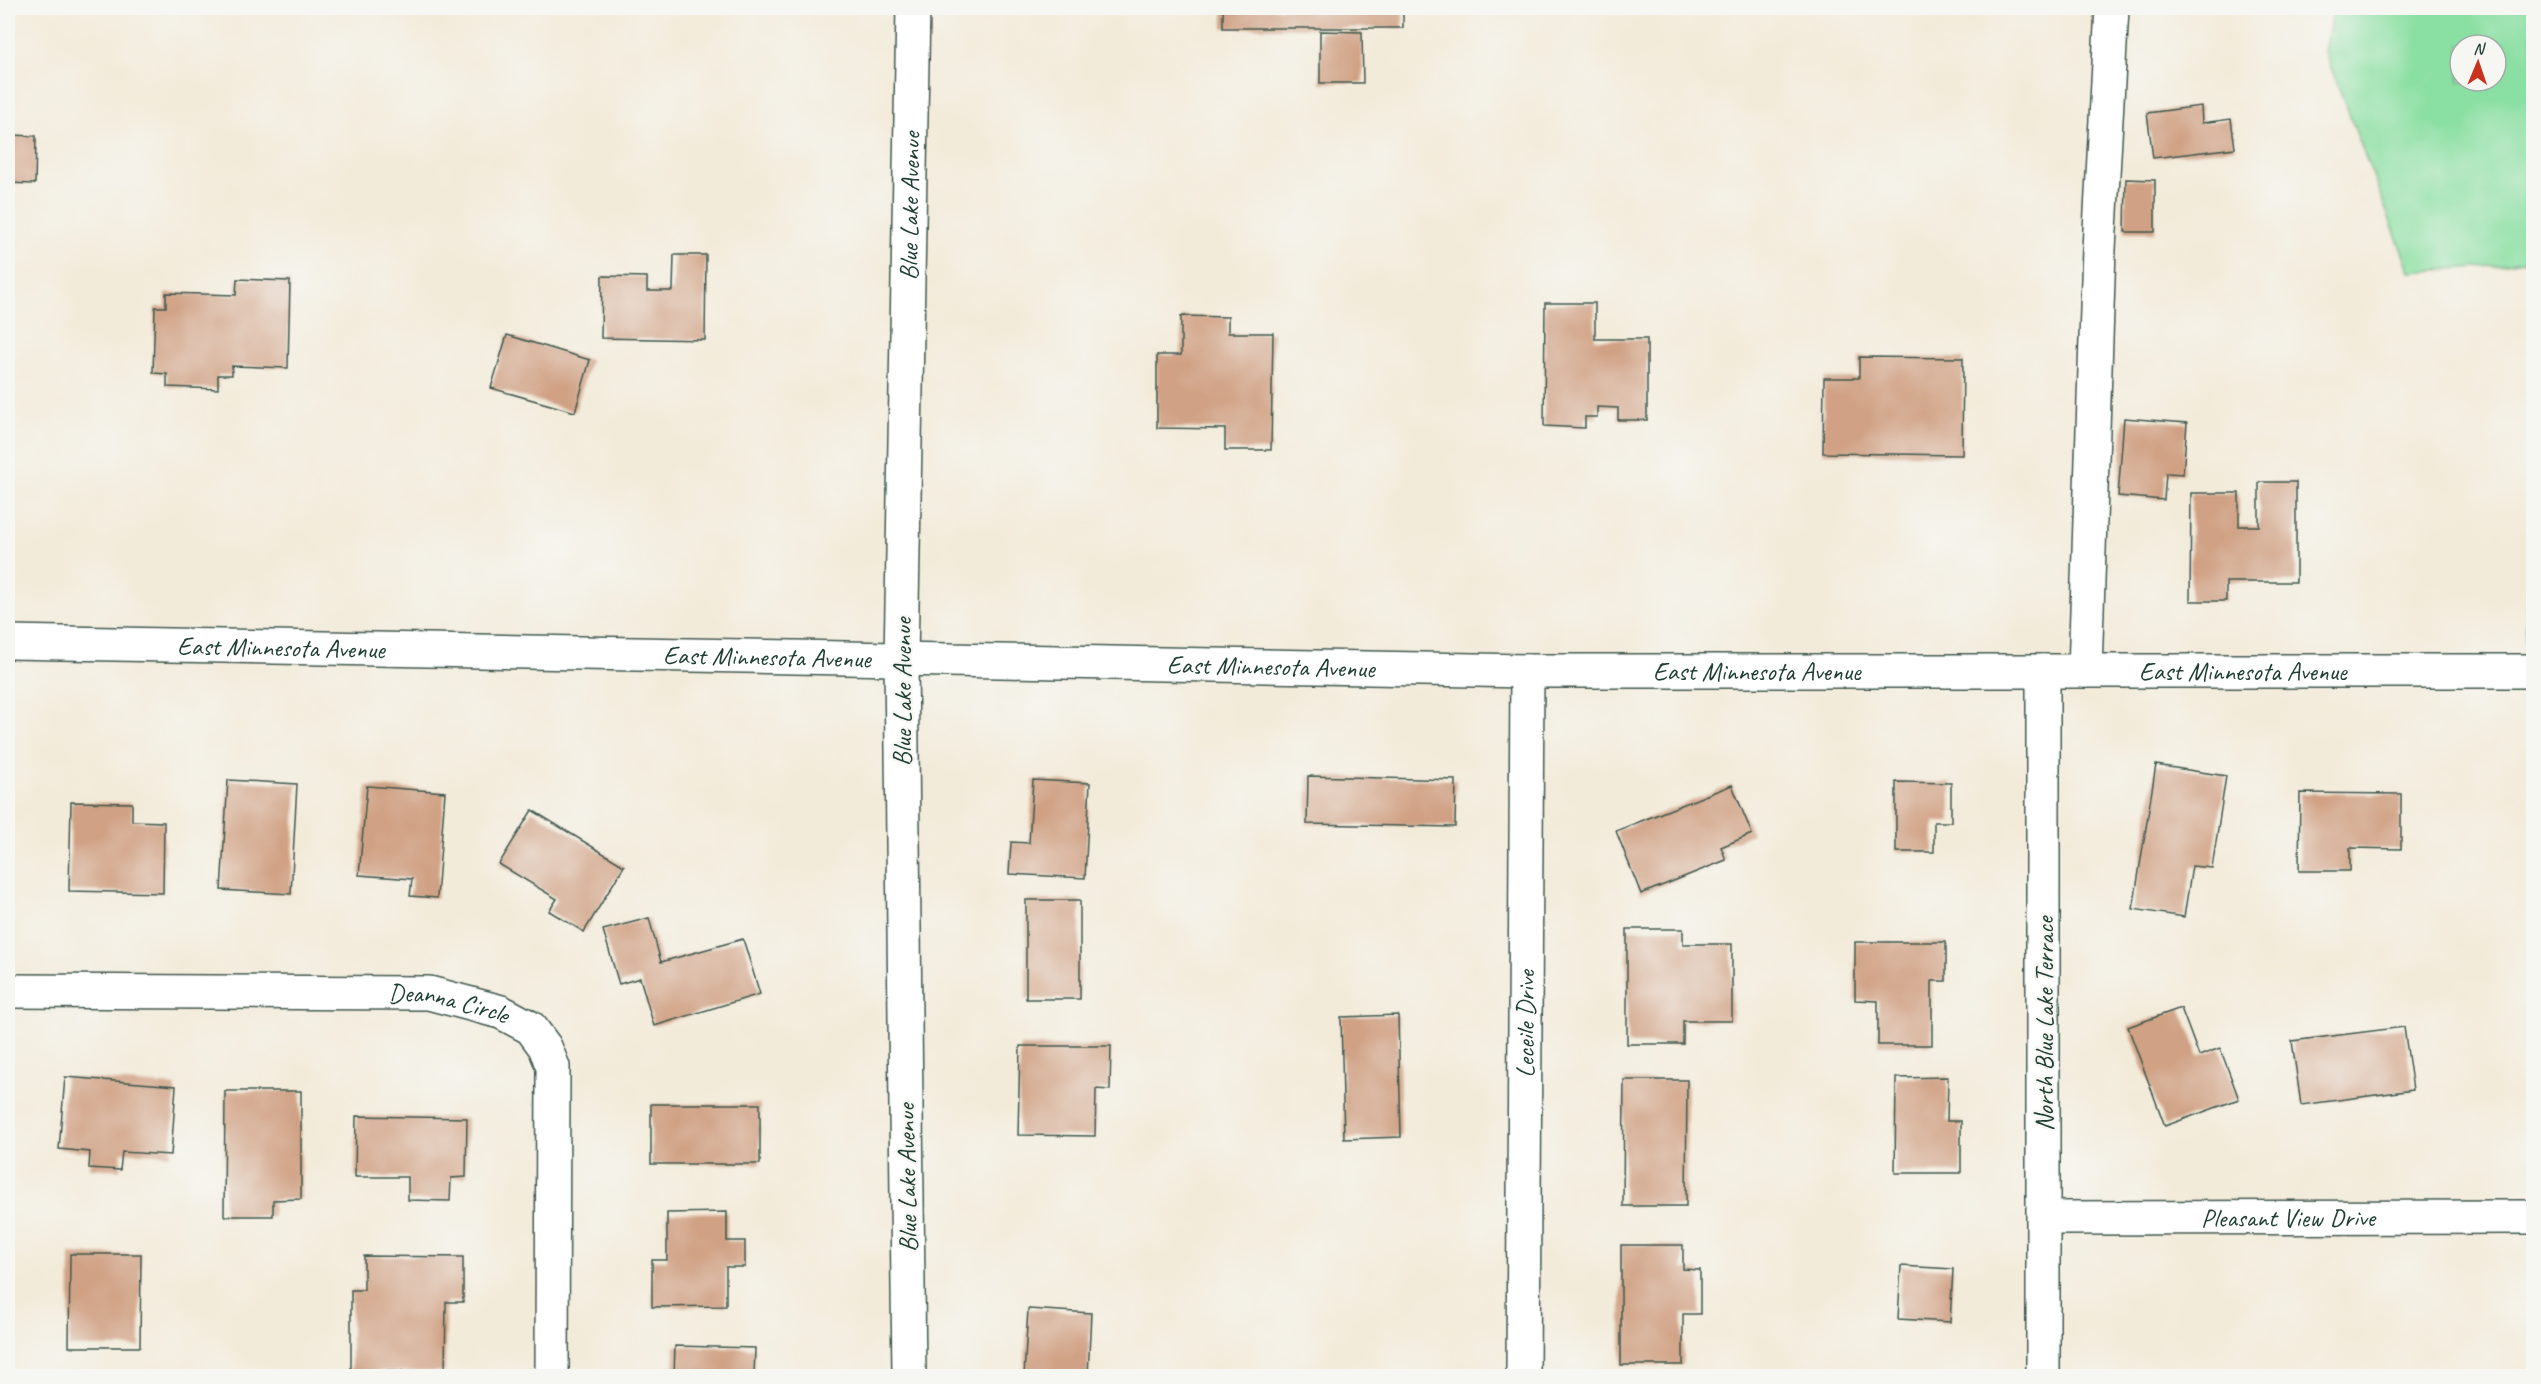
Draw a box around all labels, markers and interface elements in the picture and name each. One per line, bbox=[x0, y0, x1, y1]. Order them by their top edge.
north arrow bbox=[2448, 33, 2508, 93]
text: N bbox=[2473, 39, 2487, 59]
street label: Blue Lake Avenue bbox=[891, 129, 927, 281]
street label: Blue Lake Avenue bbox=[886, 615, 919, 766]
street label: East Minnesota Avenue bbox=[177, 629, 387, 666]
street label: East Minnesota Avenue bbox=[663, 638, 872, 675]
street label: East Minnesota Avenue bbox=[1167, 648, 1376, 685]
street label: East Minnesota Avenue bbox=[1653, 655, 1862, 688]
street label: East Minnesota Avenue bbox=[2139, 655, 2348, 688]
street label: North Blue Lake Terrace bbox=[2028, 914, 2061, 1131]
street label: Leceile Drive bbox=[1508, 969, 1542, 1078]
street label: Deanna Circle bbox=[388, 976, 517, 1031]
street label: Blue Lake Avenue bbox=[889, 1101, 925, 1252]
street label: Pleasant View Drive bbox=[2201, 1201, 2378, 1234]

